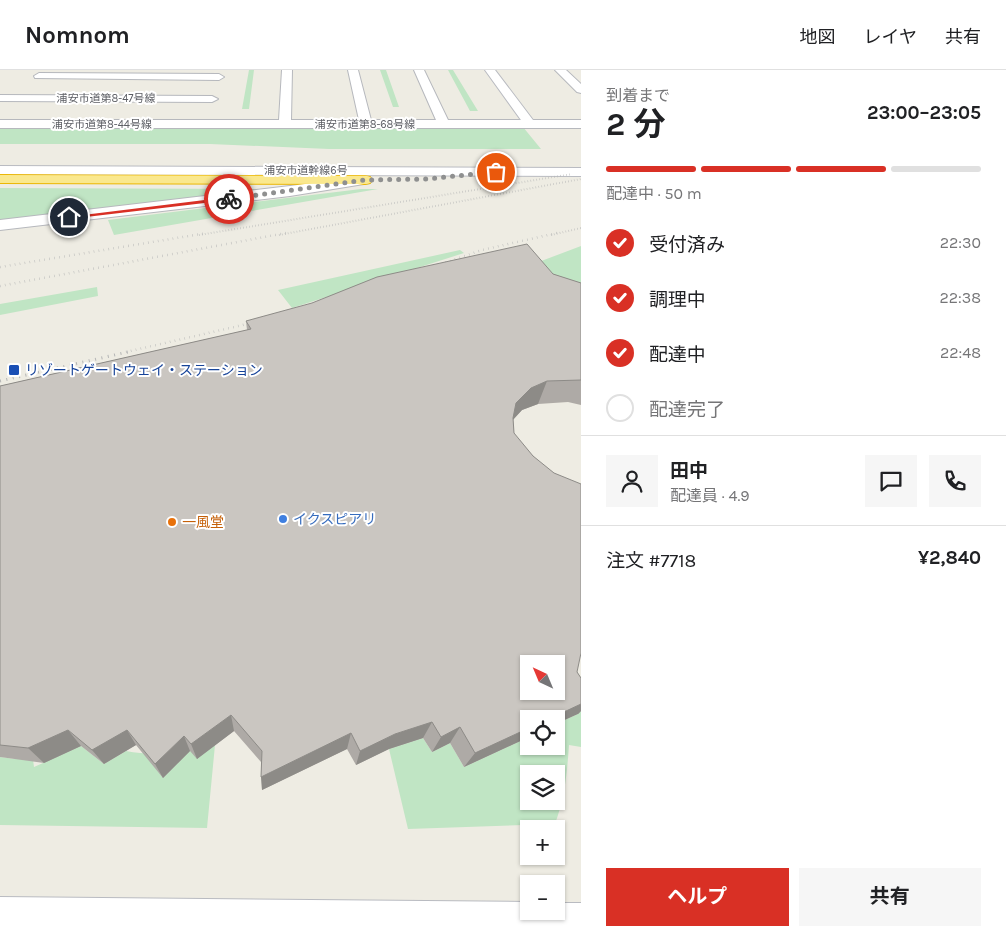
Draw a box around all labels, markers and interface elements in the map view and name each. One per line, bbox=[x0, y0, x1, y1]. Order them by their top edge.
text: Nomnom bbox=[25, 21, 130, 49]
text: 地図 bbox=[800, 26, 836, 48]
text: レイヤ bbox=[864, 26, 917, 48]
text: 共有 bbox=[945, 26, 981, 48]
text: 到着まで bbox=[606, 86, 670, 105]
street label: 浦安市道第8-47号線 bbox=[57, 92, 155, 105]
text: 23:00–23:05 bbox=[867, 102, 981, 124]
text: 2 分 bbox=[606, 106, 665, 143]
street label: 浦安市道第8-44号線 bbox=[52, 118, 152, 131]
street label: 浦安市道第8-68号線 bbox=[315, 118, 415, 131]
pin bbox=[475, 151, 517, 193]
icon: bag bbox=[482, 158, 510, 186]
street label: 浦安市道幹線6号 bbox=[264, 164, 348, 177]
courier bbox=[204, 174, 254, 224]
text: 配達中 · 50 m bbox=[606, 184, 702, 203]
icon: bike bbox=[215, 185, 243, 213]
pin bbox=[48, 196, 90, 238]
icon: home bbox=[55, 203, 83, 231]
icon: check bbox=[606, 229, 634, 257]
text: 22:30 bbox=[940, 233, 981, 252]
text: 受付済み bbox=[649, 234, 725, 256]
icon: check bbox=[606, 284, 634, 312]
text: 22:38 bbox=[939, 288, 981, 307]
text: 調理中 bbox=[649, 289, 706, 311]
icon: check bbox=[606, 339, 634, 367]
text: 22:48 bbox=[940, 343, 981, 362]
text: 配達中 bbox=[649, 344, 706, 366]
place label: リゾートゲートウェイ・ステーション bbox=[25, 362, 263, 379]
marker: リゾートゲートウェイ・ステーション bbox=[7, 363, 21, 377]
text: 配達完了 bbox=[649, 399, 725, 421]
button: person bbox=[606, 455, 658, 507]
button: chat bbox=[865, 455, 917, 507]
button: phone bbox=[929, 455, 981, 507]
text: 田中 bbox=[670, 460, 708, 482]
text: 配達員 · 4.9 bbox=[670, 486, 750, 505]
place label: イクスピアリ bbox=[293, 511, 376, 528]
marker: イクスピアリ bbox=[277, 513, 289, 525]
place label: 一風堂 bbox=[182, 514, 224, 531]
marker: 一風堂 bbox=[166, 516, 178, 528]
text: ¥2,840 bbox=[918, 547, 981, 569]
text: 注文 #7718 bbox=[606, 550, 696, 572]
north arrow bbox=[520, 655, 565, 700]
map controls bbox=[520, 655, 565, 920]
button: locate bbox=[520, 710, 565, 755]
button: layers bbox=[520, 765, 565, 810]
button: + bbox=[520, 820, 565, 865]
button: ヘルプ bbox=[606, 868, 789, 926]
button: 共有 bbox=[799, 868, 981, 926]
button: − bbox=[520, 875, 565, 920]

